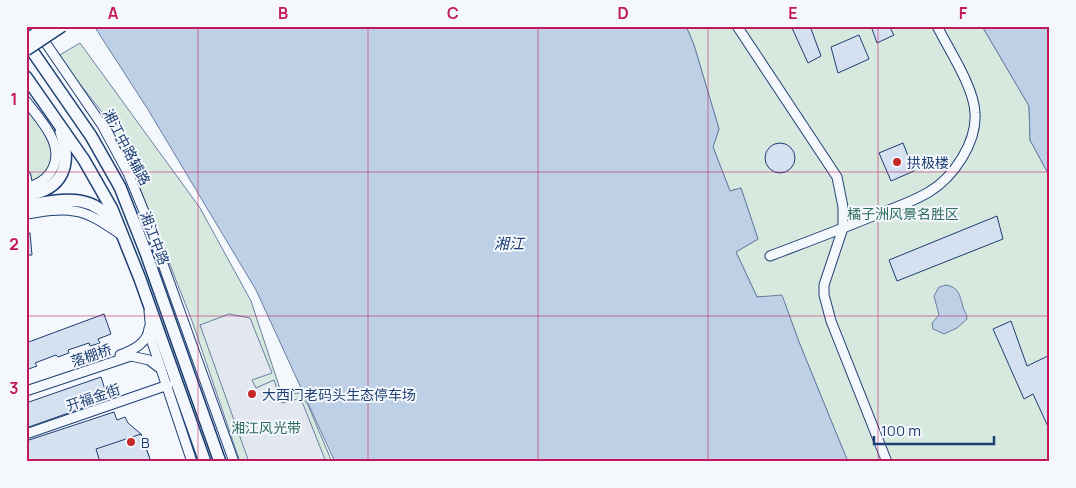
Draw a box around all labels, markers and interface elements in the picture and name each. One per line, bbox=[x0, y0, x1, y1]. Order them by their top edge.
text: A bbox=[108, 2, 119, 24]
text: B bbox=[278, 2, 288, 24]
text: C bbox=[447, 2, 459, 24]
text: D bbox=[617, 2, 629, 24]
text: E bbox=[788, 2, 798, 24]
text: F bbox=[959, 2, 968, 24]
text: 1 bbox=[10, 88, 18, 110]
street label: 湘江中路辅路 bbox=[99, 105, 155, 189]
place label: 拱极楼 bbox=[907, 153, 949, 172]
marker: 拱极楼 bbox=[891, 156, 903, 168]
park label: 橘子洲风景名胜区 bbox=[847, 204, 959, 223]
street label: 湘江中路 bbox=[136, 208, 174, 268]
text: 2 bbox=[9, 233, 19, 255]
water label: 湘江 bbox=[494, 233, 526, 254]
street label: 落棚桥 bbox=[68, 339, 114, 371]
text: 3 bbox=[9, 377, 19, 399]
street label: 开福金街 bbox=[63, 379, 123, 415]
place label: 大西门老码头生态停车场 bbox=[262, 385, 416, 404]
marker: 大西门老码头生态停车场 bbox=[246, 388, 258, 400]
scale bar bbox=[874, 413, 994, 445]
park label: 湘江风光带 bbox=[231, 418, 301, 437]
text: 100 m bbox=[881, 420, 921, 441]
place label: B bbox=[141, 433, 150, 452]
marker: B bbox=[125, 436, 137, 448]

